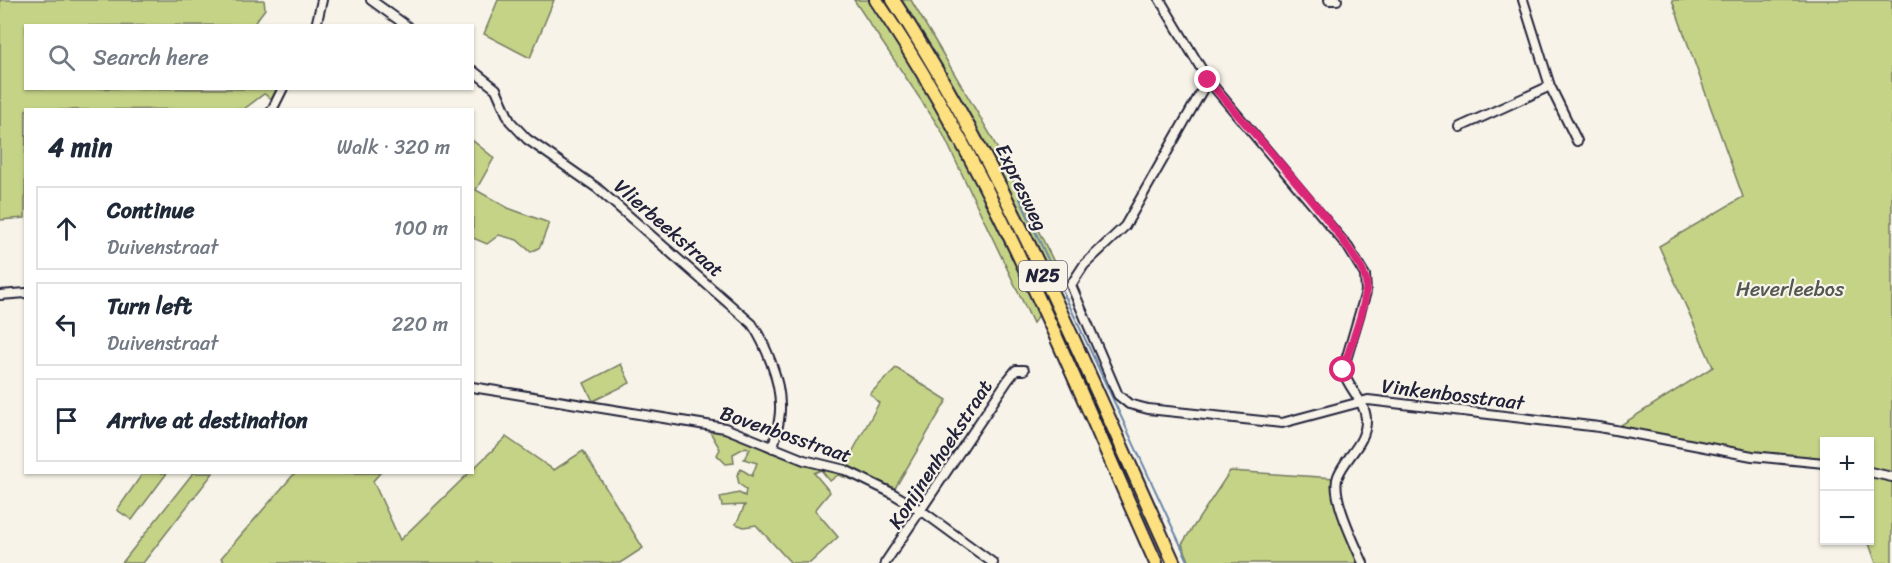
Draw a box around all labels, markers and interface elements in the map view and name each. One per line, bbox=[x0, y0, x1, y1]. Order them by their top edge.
search box bbox=[24, 24, 474, 90]
text: Search here bbox=[93, 38, 209, 77]
icon: search bbox=[45, 41, 78, 74]
route end bbox=[1194, 66, 1220, 92]
text: 4 min bbox=[48, 124, 112, 170]
text: Walk · 320 m bbox=[337, 130, 450, 165]
street label: Expresweg bbox=[985, 137, 1058, 237]
street label: Vlierbeekstraat bbox=[605, 170, 732, 287]
text: Continue bbox=[107, 191, 195, 230]
text: 100 m bbox=[394, 211, 448, 246]
icon: ahead bbox=[50, 212, 83, 245]
text: Duivenstraat bbox=[107, 230, 218, 265]
road number: N25 bbox=[1019, 261, 1067, 291]
park label: Heverleebos bbox=[1736, 272, 1845, 307]
text: Turn left bbox=[107, 287, 192, 326]
text: 220 m bbox=[392, 307, 448, 342]
icon: left bbox=[50, 308, 83, 341]
text: Duivenstraat bbox=[107, 326, 218, 361]
route start bbox=[1329, 356, 1355, 382]
street label: Vinkenbosstraat bbox=[1380, 368, 1527, 421]
street label: Konijnenhoekstraat bbox=[879, 372, 1002, 536]
street label: Bovenbosstraat bbox=[715, 396, 857, 473]
text: Arrive at destination bbox=[107, 401, 308, 440]
icon: arrive bbox=[50, 404, 83, 437]
map controls bbox=[1820, 437, 1874, 545]
button: + bbox=[1820, 437, 1874, 491]
button: − bbox=[1820, 491, 1874, 545]

